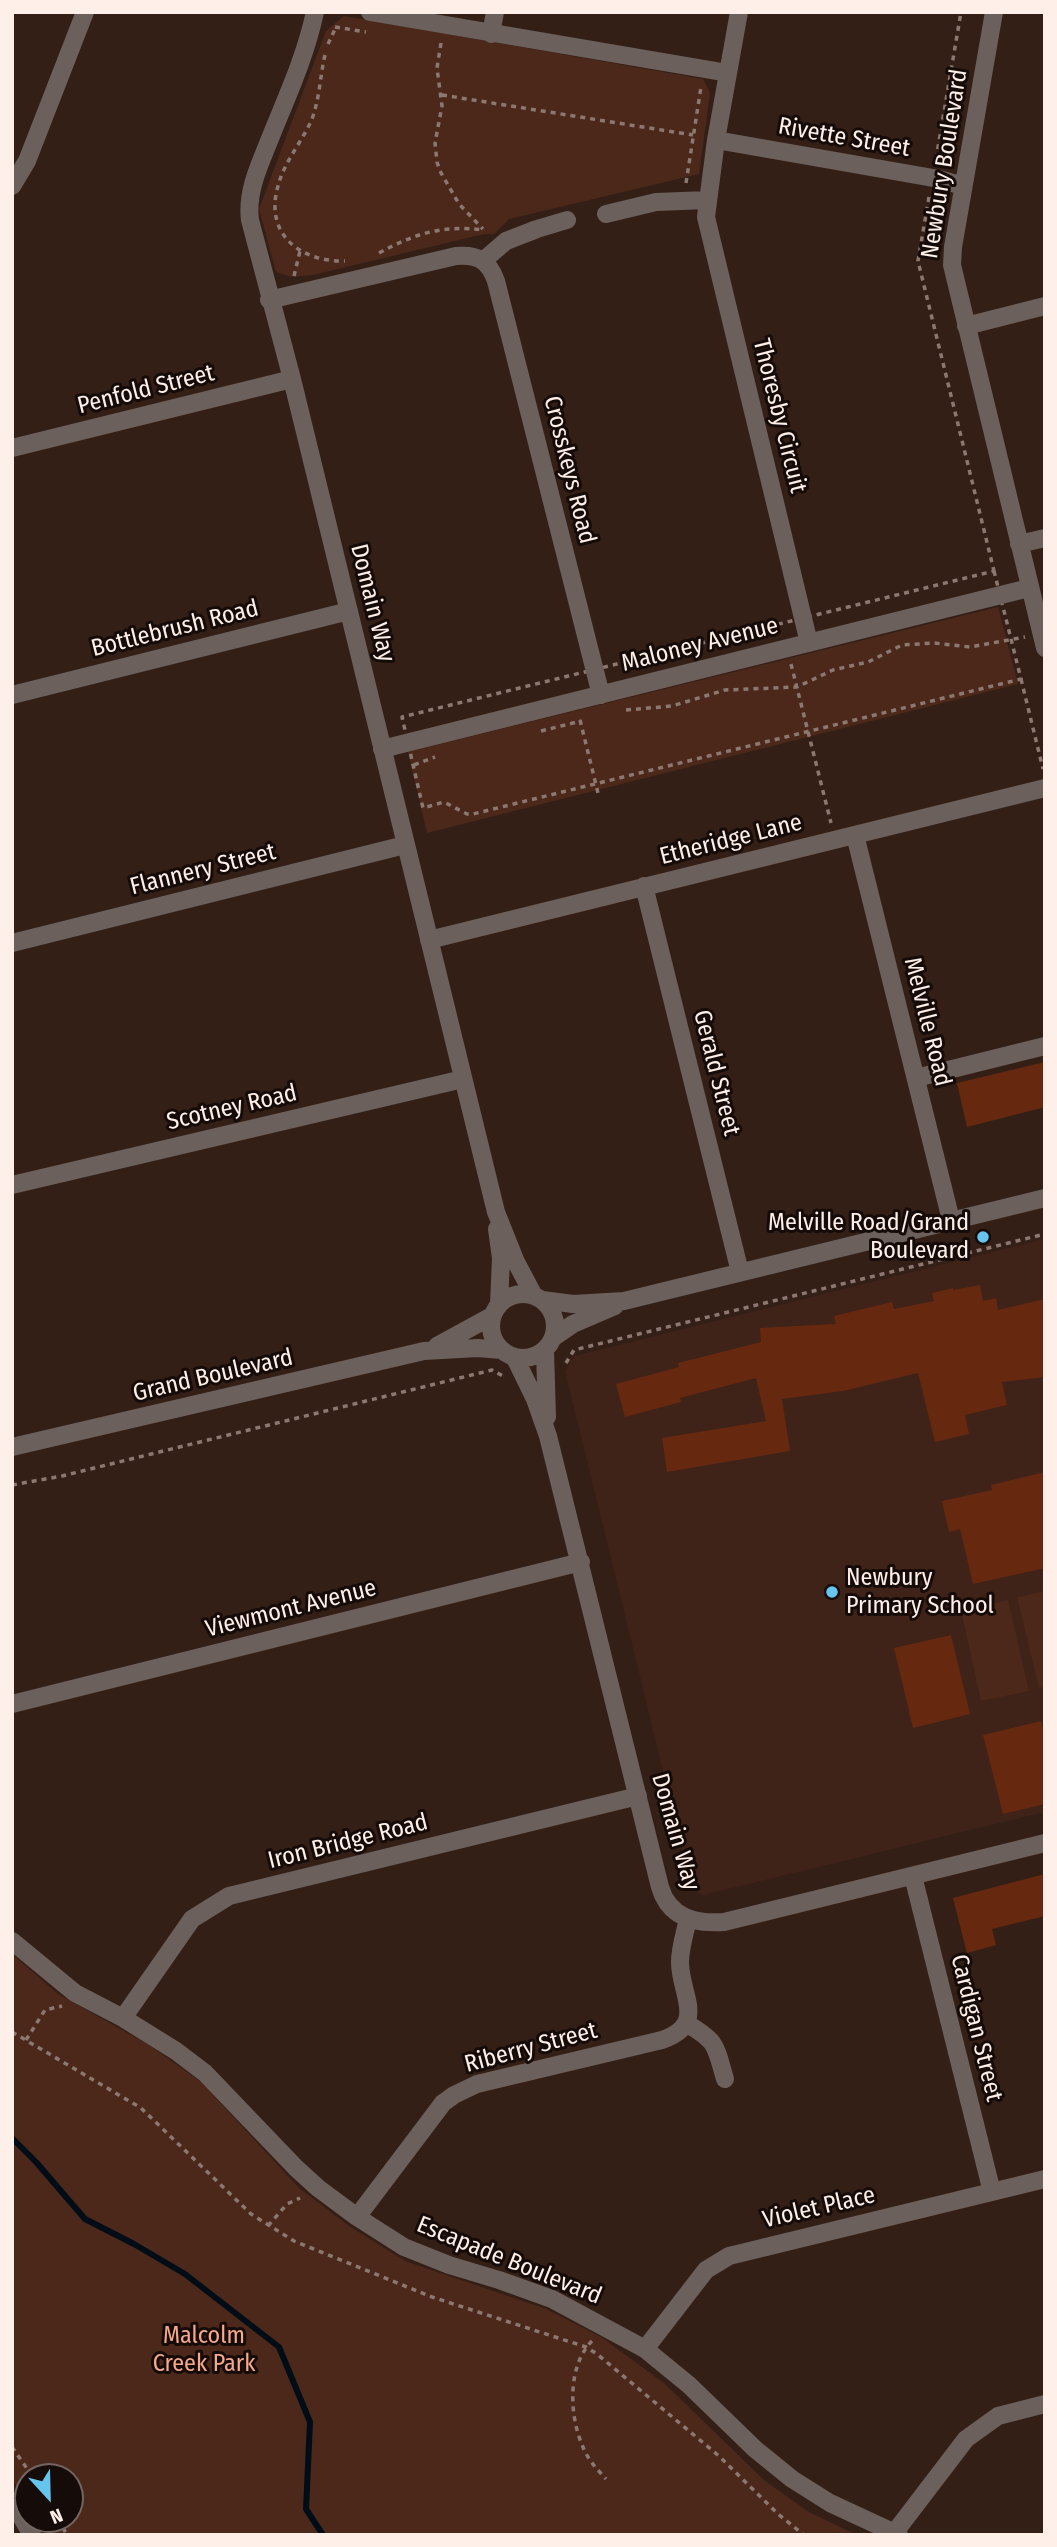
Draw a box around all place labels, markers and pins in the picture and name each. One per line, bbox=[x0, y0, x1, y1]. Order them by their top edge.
place label: Melville Road/Grand Boulevard bbox=[768, 1209, 969, 1265]
marker: Melville Road/Grand Boulevard bbox=[975, 1229, 991, 1245]
place label: Newbury Primary School bbox=[846, 1564, 994, 1620]
marker: Newbury Primary School bbox=[824, 1584, 840, 1600]

